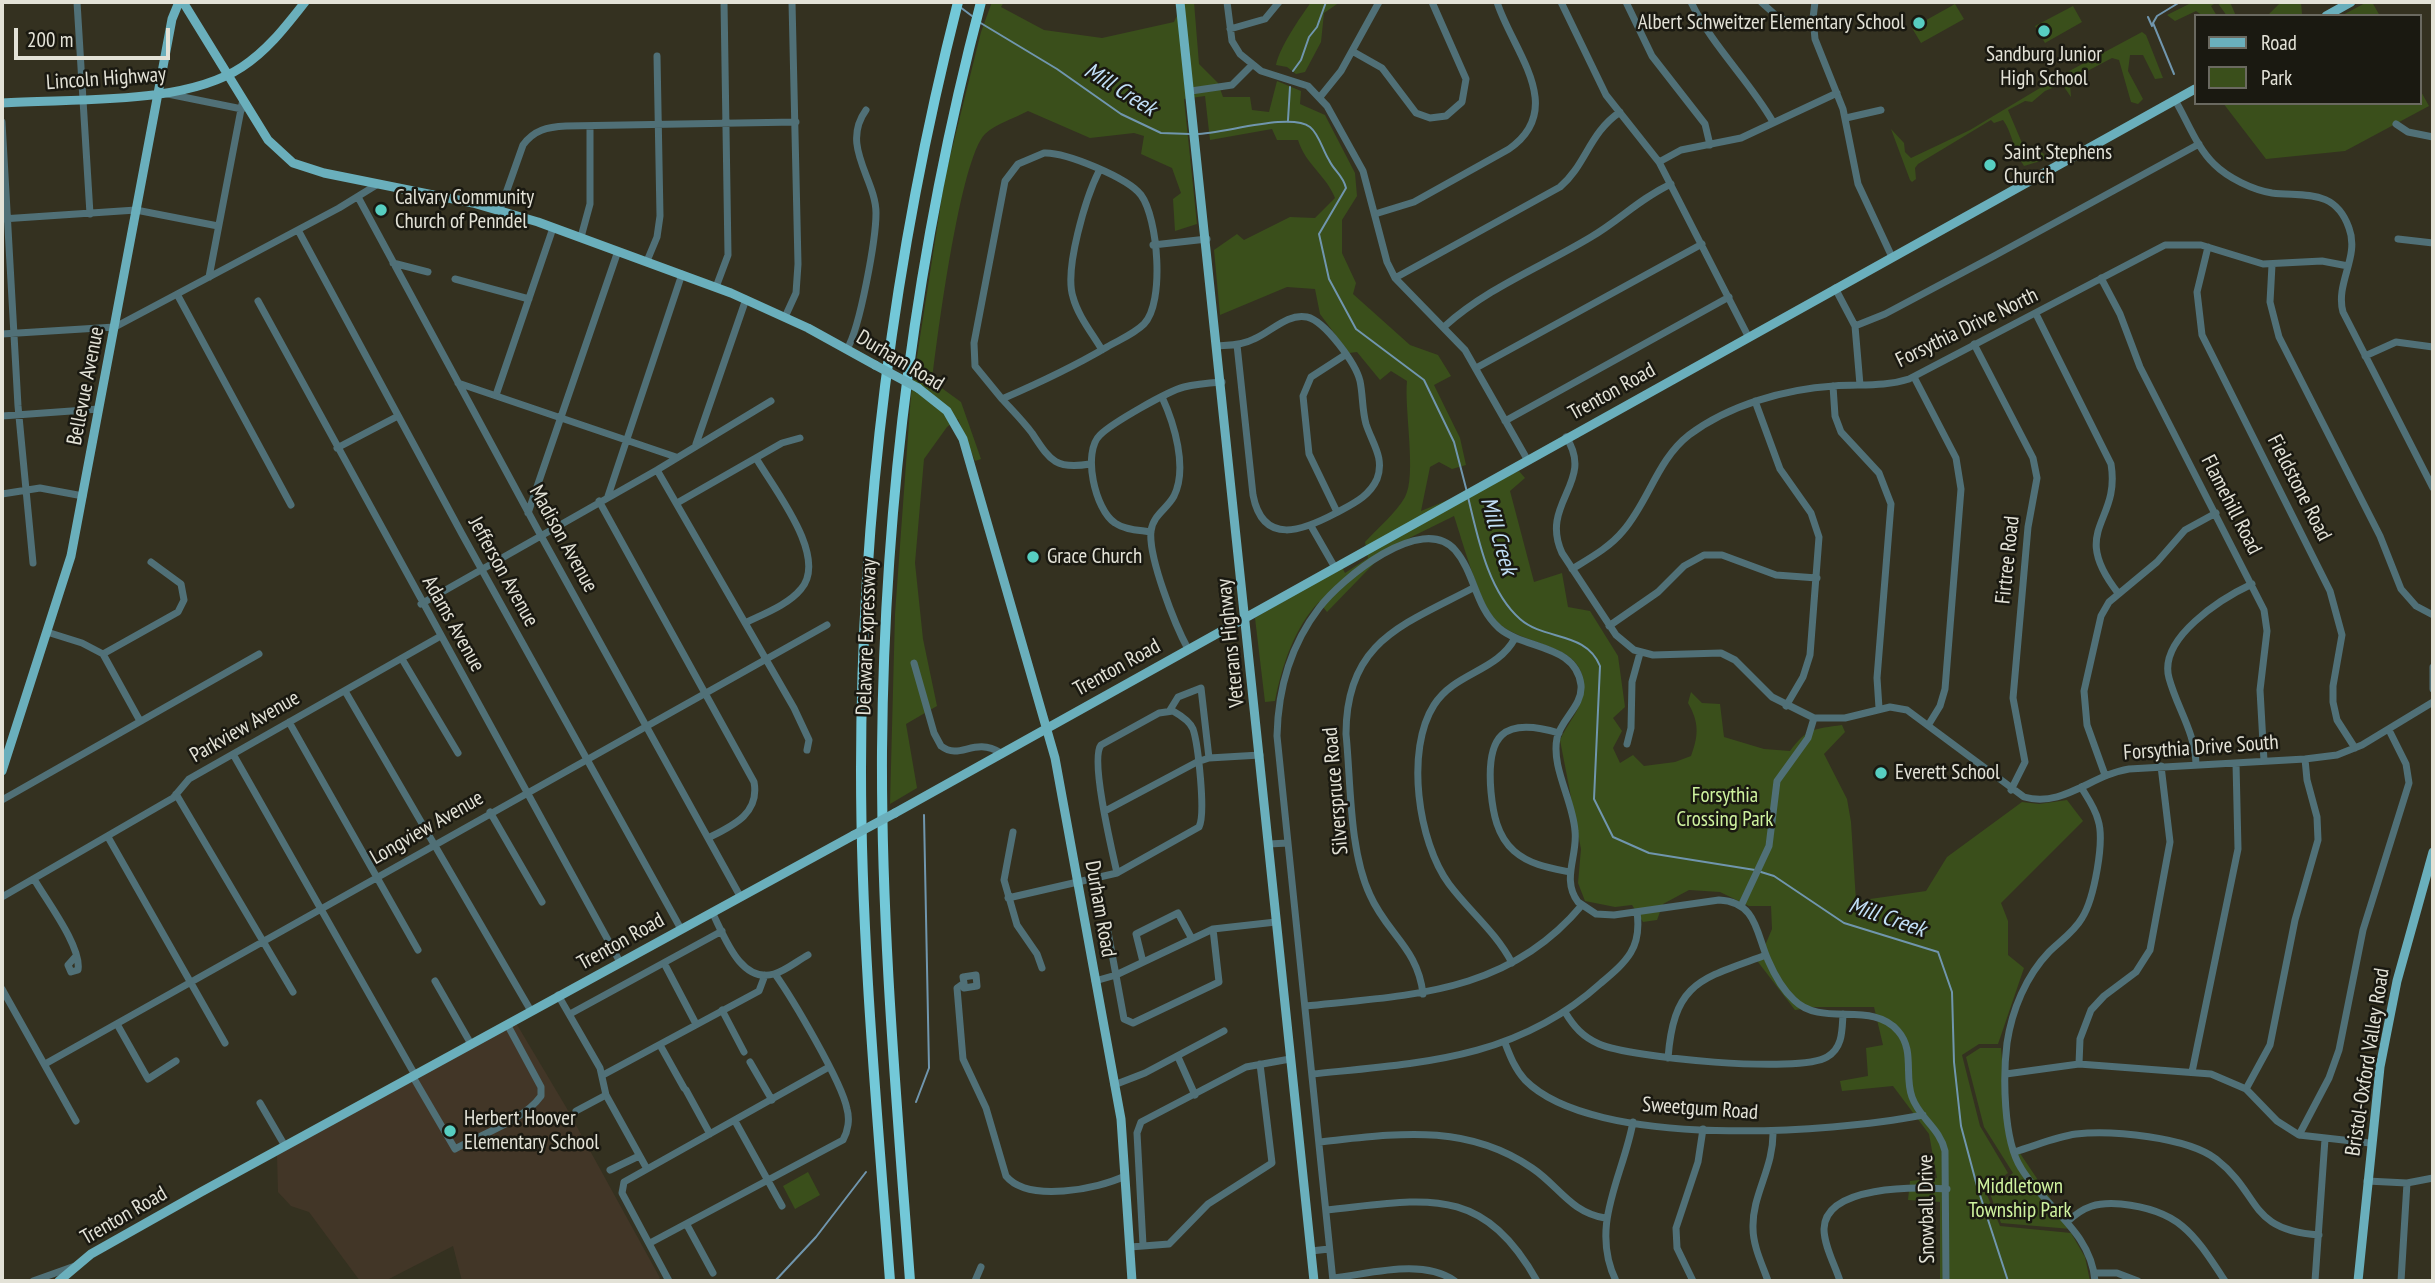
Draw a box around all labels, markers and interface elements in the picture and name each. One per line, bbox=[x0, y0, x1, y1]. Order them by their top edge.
place label: Albert Schweitzer Elementary School bbox=[1638, 10, 1905, 36]
scale bar bbox=[18, 14, 173, 58]
legend bbox=[2194, 14, 2421, 105]
marker: Albert Schweitzer Elementary School bbox=[1911, 15, 1927, 31]
marker: Sandburg Junior High School bbox=[2036, 23, 2052, 39]
text: 200 m bbox=[27, 26, 73, 53]
text: Road bbox=[2261, 29, 2297, 56]
place label: Sandburg Junior High School bbox=[1986, 42, 2102, 92]
water label: Mill Creek bbox=[1079, 57, 1161, 123]
street label: Lincoln Highway bbox=[45, 62, 167, 96]
text: Park bbox=[2261, 64, 2292, 91]
place label: Saint Stephens Church bbox=[2004, 140, 2112, 190]
marker: Saint Stephens Church bbox=[1982, 157, 1998, 173]
place label: Calvary Community Church of Penndel bbox=[395, 185, 534, 235]
marker: Calvary Community Church of Penndel bbox=[373, 202, 389, 218]
street label: Forsythia Drive North bbox=[1892, 283, 2042, 373]
street label: Bellevue Avenue bbox=[62, 325, 110, 447]
street label: Durham Road bbox=[852, 325, 948, 397]
street label: Trenton Road bbox=[1564, 358, 1660, 426]
street label: Fieldstone Road bbox=[2261, 431, 2337, 545]
street label: Flamehill Road bbox=[2195, 451, 2267, 559]
street label: Madison Avenue bbox=[523, 481, 603, 597]
water label: Mill Creek bbox=[1474, 494, 1522, 578]
street label: Jefferson Avenue bbox=[462, 513, 544, 631]
street label: Firtree Road bbox=[1991, 515, 2025, 605]
place label: Grace Church bbox=[1047, 544, 1142, 570]
marker: Grace Church bbox=[1025, 549, 1041, 565]
street label: Delaware Expressway bbox=[852, 558, 882, 716]
street label: Adams Avenue bbox=[416, 572, 490, 676]
street label: Veterans Highway bbox=[1212, 577, 1250, 709]
street label: Trenton Road bbox=[1069, 634, 1165, 702]
street label: Parkview Avenue bbox=[186, 685, 304, 769]
street label: Silverspruce Road bbox=[1318, 726, 1354, 856]
street label: Forsythia Drive South bbox=[2122, 730, 2280, 766]
place label: Everett School bbox=[1895, 760, 2000, 786]
marker: Everett School bbox=[1873, 765, 1889, 781]
park label: Forsythia Crossing Park bbox=[1677, 783, 1773, 833]
street label: Longview Avenue bbox=[366, 786, 488, 870]
street label: Durham Road bbox=[1079, 859, 1121, 959]
water label: Mill Creek bbox=[1845, 892, 1929, 944]
street label: Trenton Road bbox=[573, 908, 669, 976]
street label: Bristol-Oxford Valley Road bbox=[2341, 966, 2395, 1158]
street label: Sweetgum Road bbox=[1641, 1092, 1759, 1126]
place label: Herbert Hoover Elementary School bbox=[464, 1106, 599, 1156]
marker: Herbert Hoover Elementary School bbox=[442, 1123, 458, 1139]
street label: Snowball Drive bbox=[1913, 1154, 1941, 1264]
park label: Middletown Township Park bbox=[1968, 1174, 2072, 1224]
street label: Trenton Road bbox=[76, 1181, 172, 1251]

